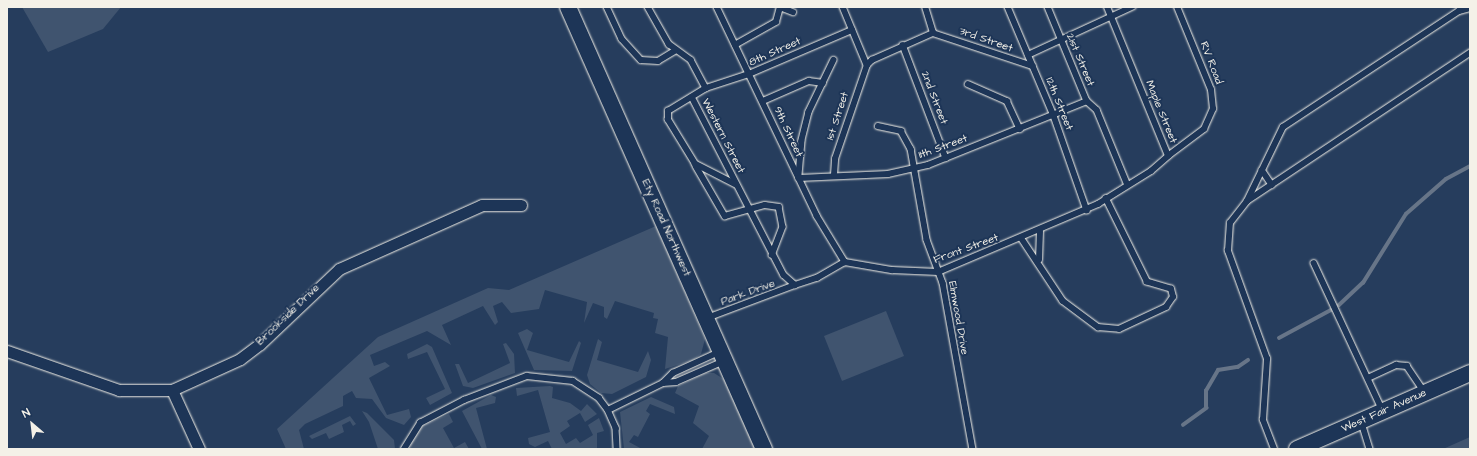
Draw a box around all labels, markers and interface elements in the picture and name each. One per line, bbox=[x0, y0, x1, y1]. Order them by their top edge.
street label: 3rd Street bbox=[958, 25, 1014, 55]
street label: 21st Street bbox=[1063, 32, 1097, 88]
street label: 8th Street bbox=[747, 35, 803, 69]
street label: RV Road bbox=[1197, 40, 1225, 86]
street label: 2nd Street bbox=[918, 70, 950, 126]
street label: 12th Street bbox=[1042, 76, 1076, 132]
street label: Maple Street bbox=[1142, 79, 1180, 145]
street label: 1st Street bbox=[824, 90, 852, 142]
street label: Western Street bbox=[698, 96, 748, 176]
street label: 9th Street bbox=[771, 105, 805, 159]
street label: 11th Street bbox=[917, 132, 969, 162]
street label: Ety Road Northwest bbox=[639, 177, 693, 279]
street label: Front Street bbox=[932, 231, 1000, 267]
street label: Park Drive bbox=[719, 277, 777, 309]
street label: Elmwood Drive bbox=[945, 280, 971, 356]
street label: Brookside Drive bbox=[254, 282, 322, 348]
street label: West Fair Avenue bbox=[1339, 386, 1429, 436]
north arrow bbox=[12, 404, 52, 444]
text: N bbox=[20, 405, 33, 421]

